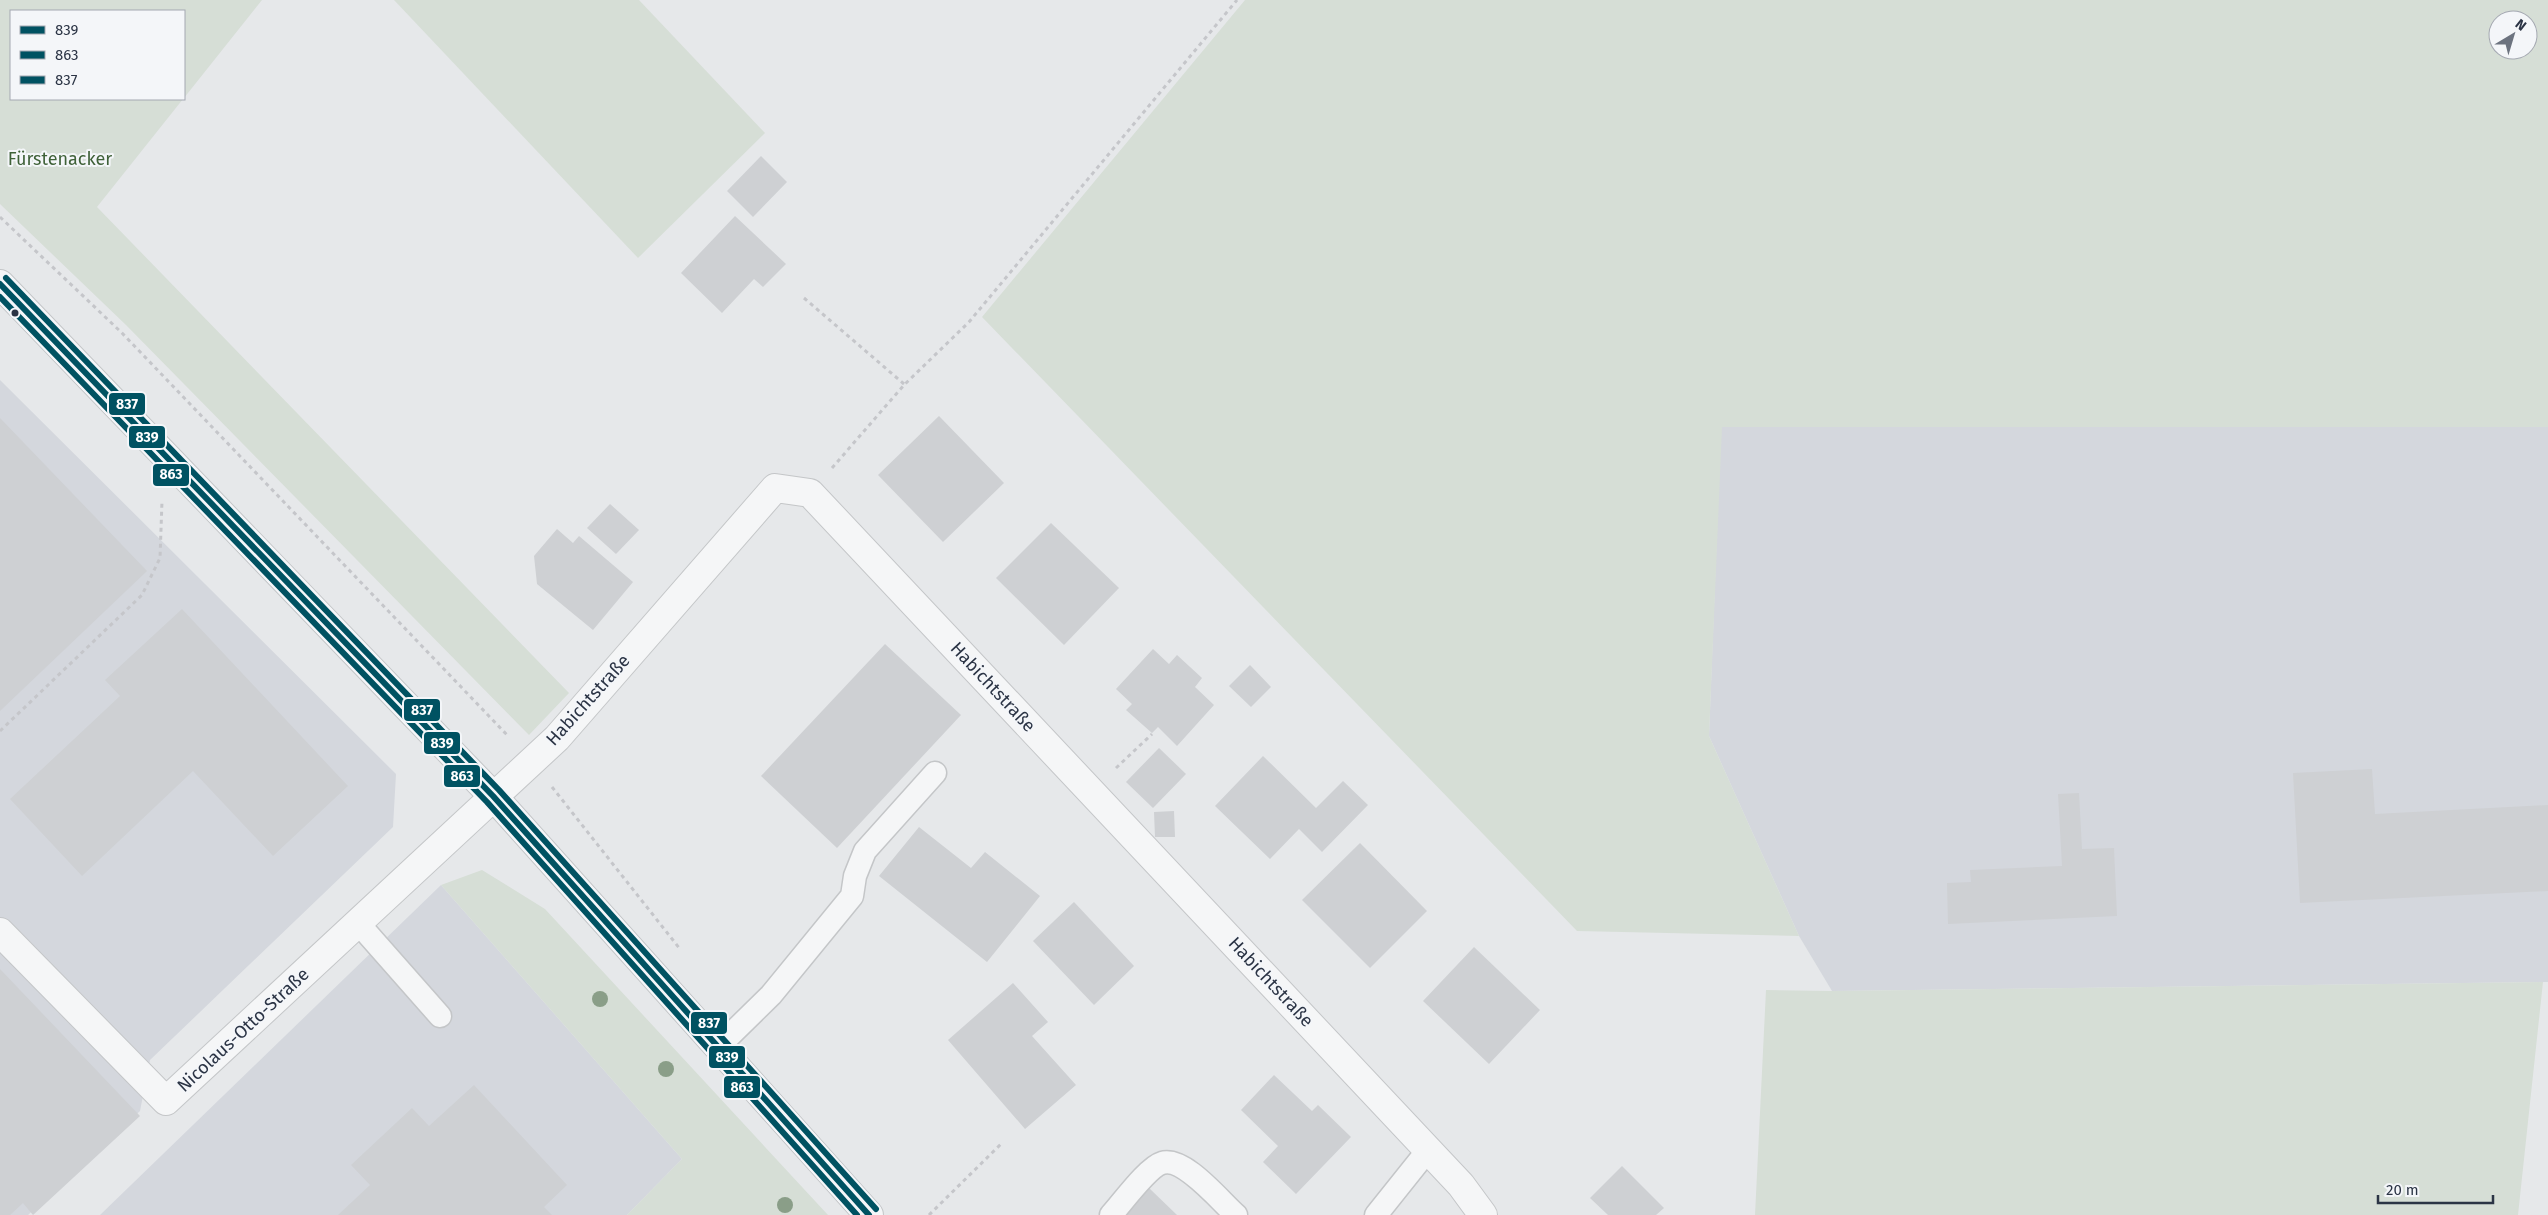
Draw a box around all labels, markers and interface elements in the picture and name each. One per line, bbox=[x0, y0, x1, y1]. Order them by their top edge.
legend bbox=[10, 10, 185, 100]
north arrow bbox=[2488, 10, 2538, 60]
text: N bbox=[2512, 16, 2530, 35]
text: 839 bbox=[55, 21, 79, 39]
text: 863 bbox=[55, 46, 79, 64]
text: 837 bbox=[55, 71, 78, 89]
park label: Fürstenacker bbox=[8, 148, 112, 170]
unlabelled marker bbox=[10, 308, 20, 318]
line badge: 837 bbox=[108, 392, 146, 416]
text: 837 bbox=[116, 396, 138, 413]
line badge: 839 bbox=[128, 425, 166, 449]
text: 839 bbox=[135, 429, 159, 446]
line badge: 863 bbox=[152, 463, 190, 487]
text: 863 bbox=[159, 466, 183, 483]
street label: Habichtstraße bbox=[946, 637, 1040, 737]
street label: Habichtstraße bbox=[541, 650, 635, 750]
line badge: 837 bbox=[403, 698, 441, 722]
text: 837 bbox=[411, 702, 433, 719]
line badge: 839 bbox=[423, 731, 461, 755]
text: 839 bbox=[430, 735, 454, 752]
line badge: 863 bbox=[443, 764, 481, 788]
text: 863 bbox=[450, 768, 474, 785]
street label: Habichtstraße bbox=[1224, 932, 1318, 1032]
street label: Nicolaus-Otto-Straße bbox=[173, 963, 313, 1097]
line badge: 837 bbox=[690, 1011, 728, 1035]
text: 837 bbox=[698, 1015, 720, 1032]
line badge: 839 bbox=[708, 1045, 746, 1069]
text: 839 bbox=[715, 1049, 739, 1066]
line badge: 863 bbox=[723, 1075, 761, 1099]
text: 863 bbox=[730, 1079, 754, 1096]
scale bar bbox=[2378, 1172, 2493, 1204]
text: 20 m bbox=[2386, 1181, 2419, 1199]

